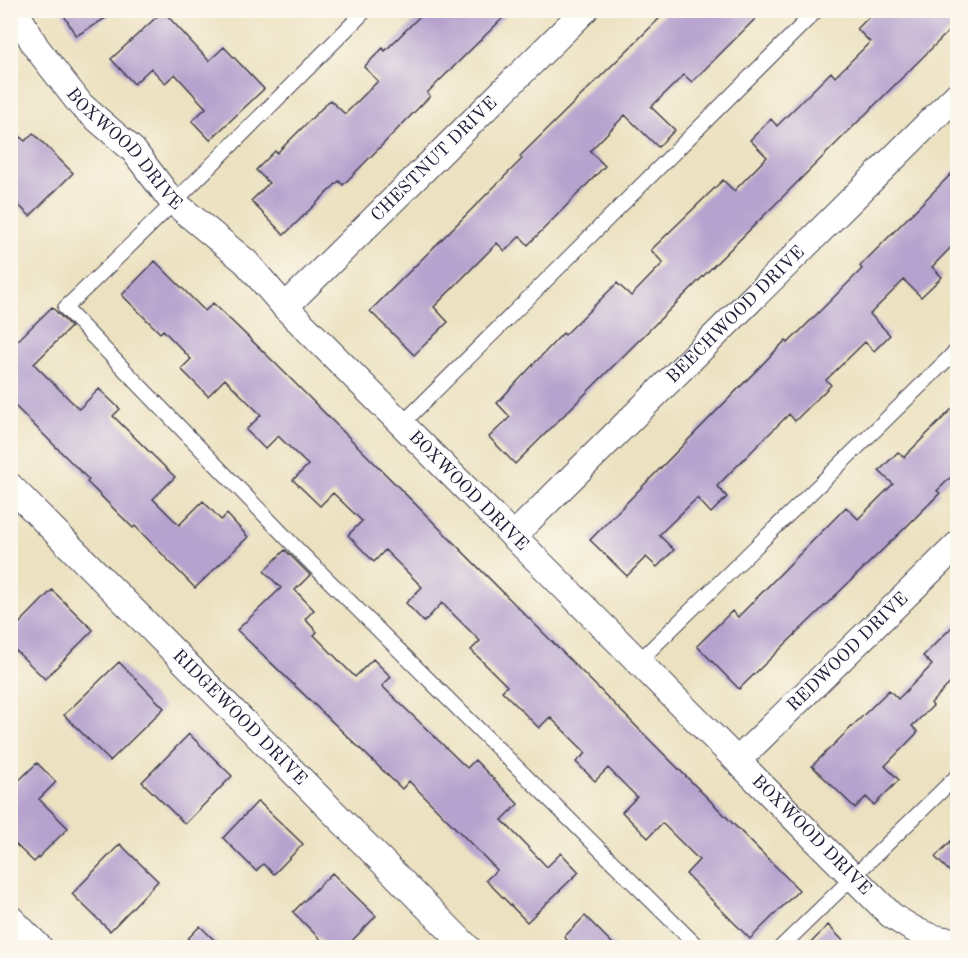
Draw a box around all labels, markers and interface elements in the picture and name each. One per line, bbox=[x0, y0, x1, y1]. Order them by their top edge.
street label: BOXWOOD DRIVE bbox=[63, 85, 185, 214]
street label: CHESTNUT DRIVE bbox=[368, 93, 501, 225]
street label: BEECHWOOD DRIVE bbox=[663, 243, 808, 387]
street label: BOXWOOD DRIVE bbox=[405, 428, 531, 554]
street label: REDWOOD DRIVE bbox=[784, 589, 912, 715]
street label: RIDGEWOOD DRIVE bbox=[169, 646, 310, 789]
street label: BOXWOOD DRIVE bbox=[748, 772, 874, 898]

